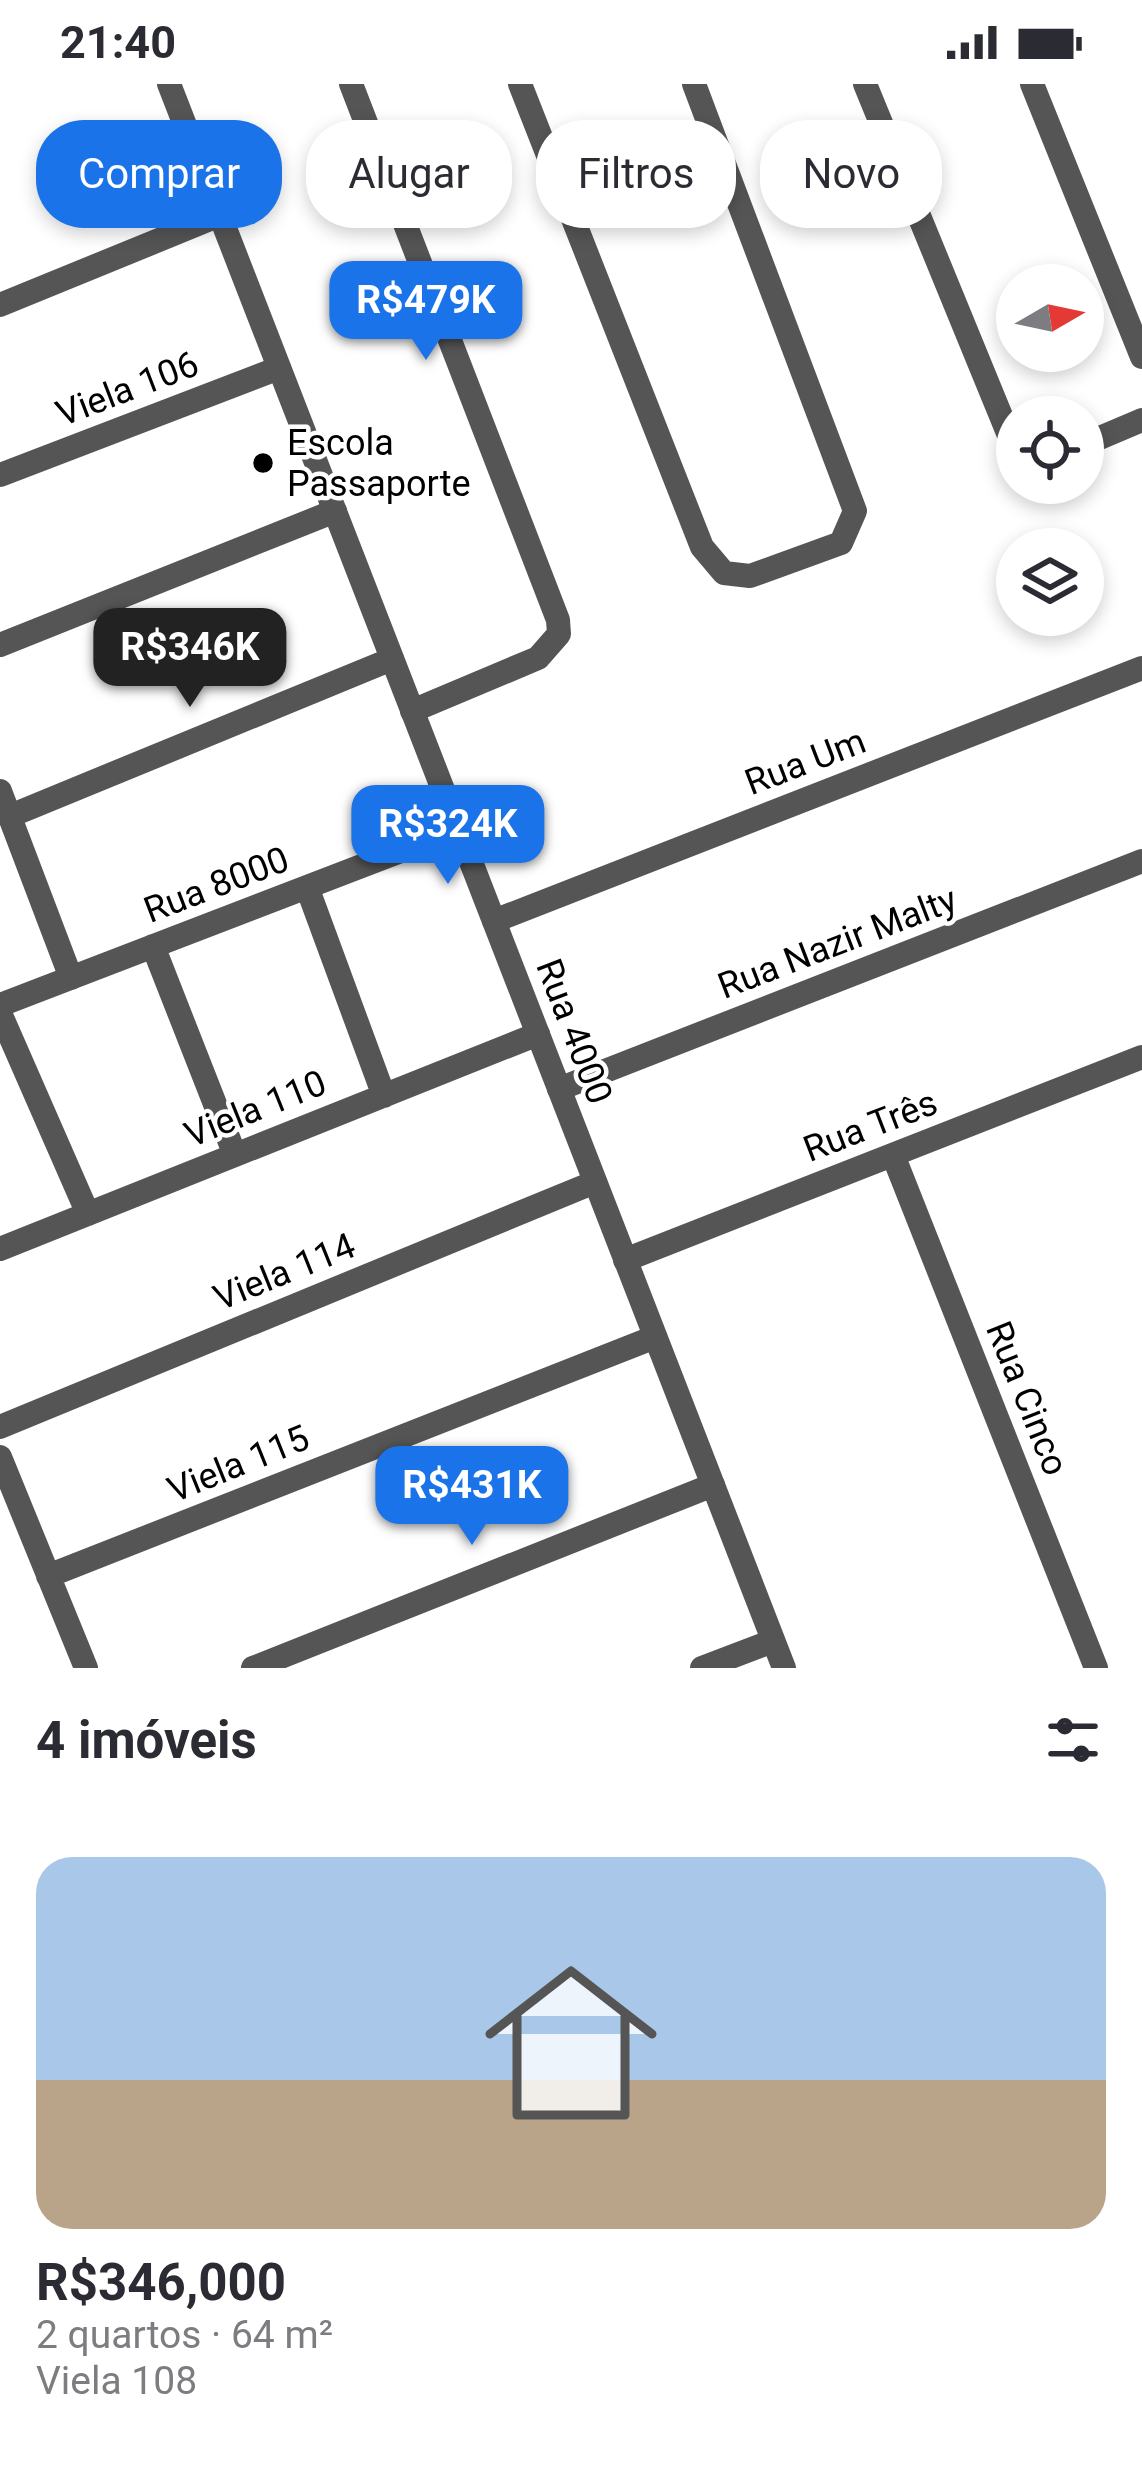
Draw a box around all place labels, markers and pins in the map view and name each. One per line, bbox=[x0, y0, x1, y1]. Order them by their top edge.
pin: R$479K bbox=[328, 261, 524, 363]
place label: Escola Passaporte bbox=[287, 422, 471, 505]
marker: Escola Passaporte bbox=[250, 450, 276, 476]
pin: R$346K bbox=[92, 608, 288, 710]
pin: R$324K bbox=[350, 785, 546, 887]
pin: R$431K bbox=[374, 1446, 570, 1548]

